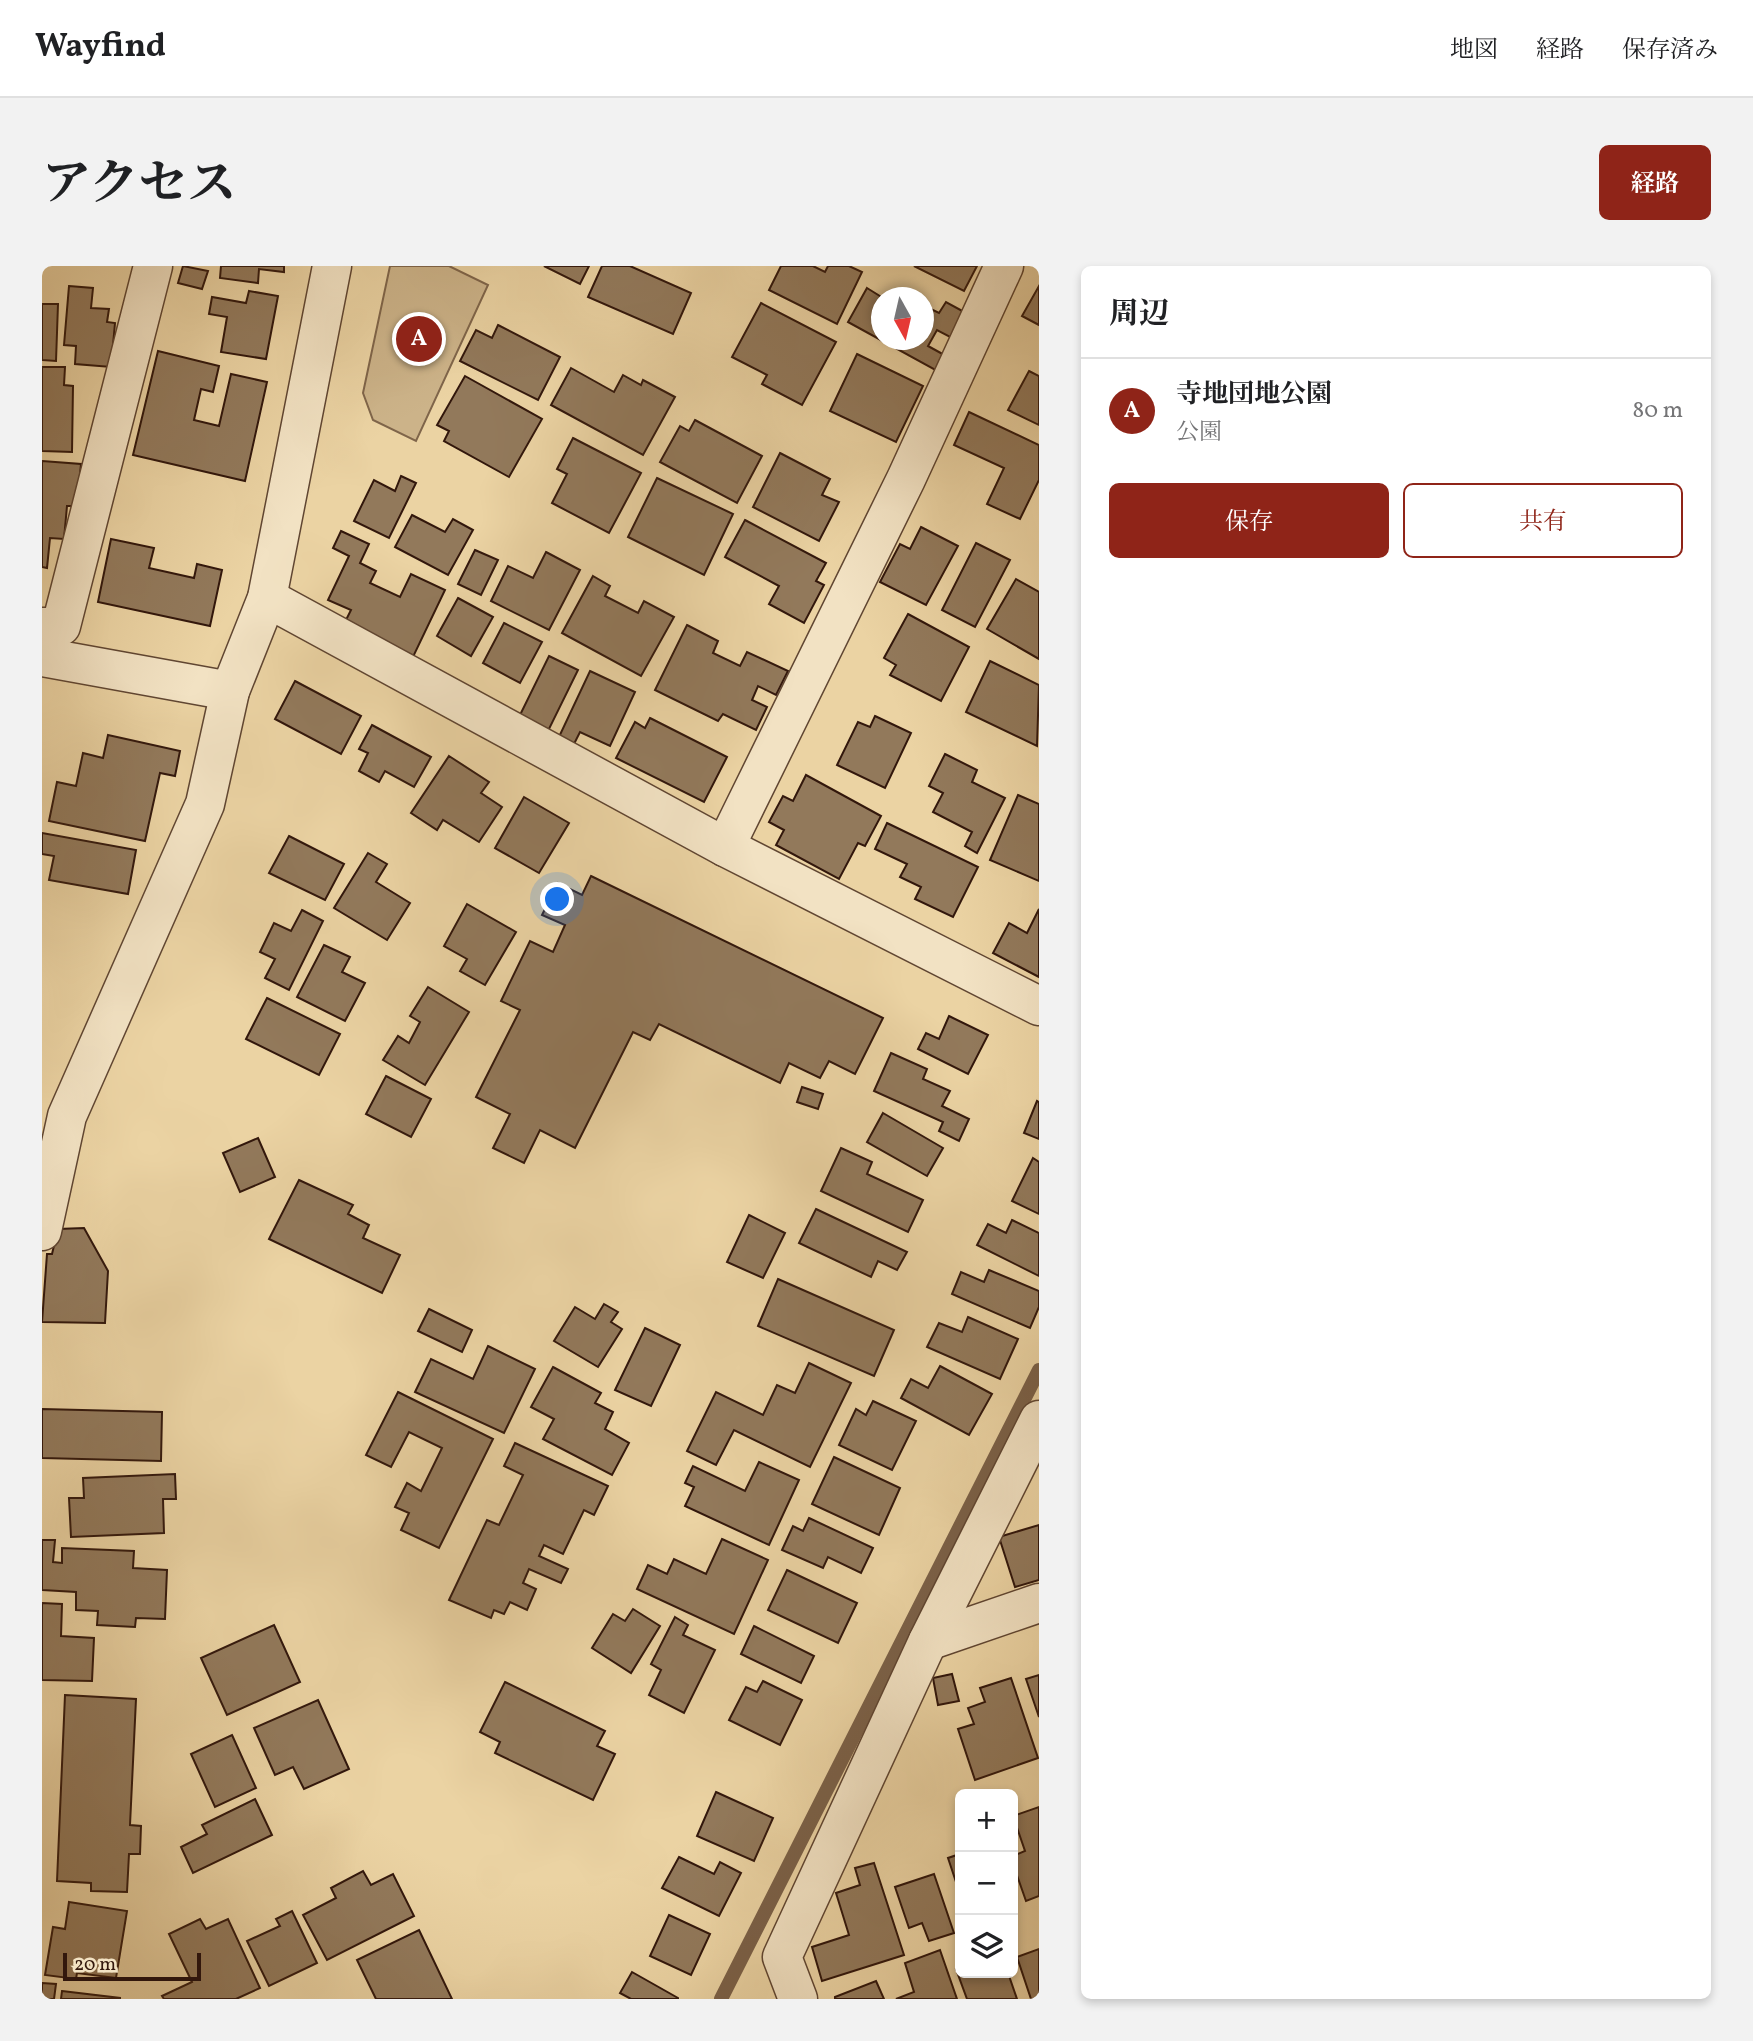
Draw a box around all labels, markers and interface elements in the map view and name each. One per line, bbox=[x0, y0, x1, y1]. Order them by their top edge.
text: Wayfind bbox=[35, 25, 166, 71]
text: 地図 bbox=[1450, 34, 1498, 68]
text: 経路 bbox=[1536, 34, 1584, 68]
text: 保存済み bbox=[1622, 34, 1718, 68]
button: 経路 bbox=[1599, 145, 1711, 220]
text: アクセス bbox=[42, 152, 237, 221]
north arrow bbox=[871, 287, 934, 350]
text: 周辺 bbox=[1109, 294, 1169, 336]
pin: A bbox=[396, 313, 442, 365]
text: 寺地団地公園 bbox=[1176, 377, 1332, 413]
text: A bbox=[1124, 395, 1140, 427]
text: 80 m bbox=[1633, 395, 1683, 427]
text: 公園 bbox=[1176, 417, 1222, 449]
button: 保存 bbox=[1109, 483, 1389, 558]
button: 共有 bbox=[1403, 483, 1683, 558]
your location bbox=[540, 882, 574, 916]
map controls bbox=[955, 1789, 1018, 1978]
button: + bbox=[955, 1789, 1018, 1852]
button: − bbox=[955, 1852, 1018, 1915]
button: layers bbox=[955, 1915, 1018, 1978]
scale bar bbox=[63, 1950, 201, 1982]
text: 20 m bbox=[74, 1952, 116, 1978]

